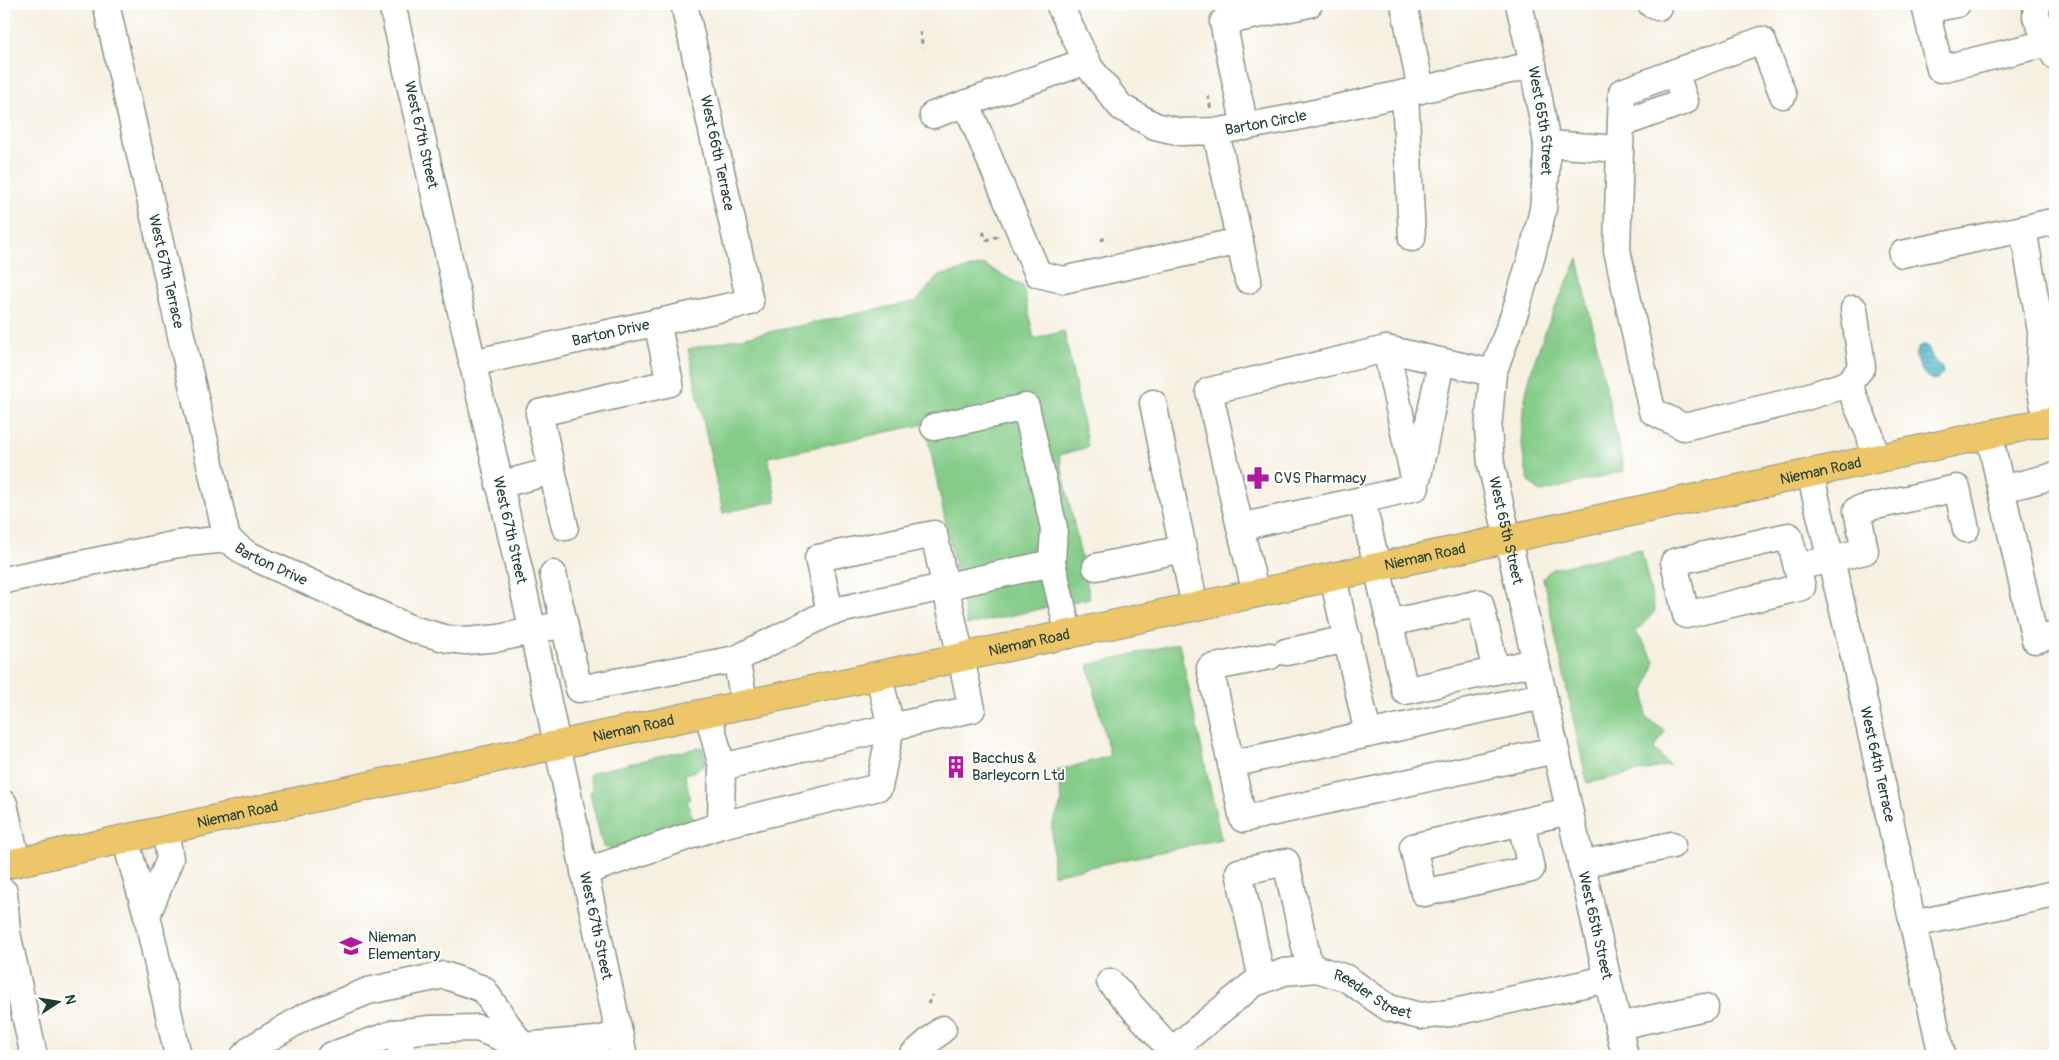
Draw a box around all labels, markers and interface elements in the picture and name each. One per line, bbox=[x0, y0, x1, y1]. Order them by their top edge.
street label: West 65th Street bbox=[1524, 65, 1557, 177]
street label: West 67th Street bbox=[400, 79, 443, 191]
street label: West 66th Terrace bbox=[695, 94, 739, 213]
street label: Barton Circle bbox=[1223, 105, 1309, 139]
street label: West 67th Terrace bbox=[144, 212, 189, 331]
street label: Barton Drive bbox=[570, 315, 652, 350]
street label: Nieman Road bbox=[1778, 453, 1863, 489]
pharmacy icon: CVS Pharmacy bbox=[1245, 465, 1271, 491]
place label: CVS Pharmacy bbox=[1274, 469, 1367, 488]
street label: West 67th Street bbox=[489, 474, 532, 587]
street label: West 65th Street bbox=[1485, 475, 1528, 587]
street label: Barton Drive bbox=[231, 538, 311, 590]
street label: Nieman Road bbox=[1382, 539, 1467, 575]
street label: Nieman Road bbox=[987, 625, 1072, 661]
street label: West 64th Terrace bbox=[1856, 705, 1900, 824]
street label: Nieman Road bbox=[591, 710, 676, 747]
place label: Bacchus & Barleycorn Ltd bbox=[972, 749, 1065, 785]
building icon: Bacchus & Barleycorn Ltd bbox=[943, 754, 969, 780]
street label: Nieman Road bbox=[195, 796, 280, 832]
street label: West 67th Street bbox=[575, 870, 617, 982]
street label: West 65th Street bbox=[1574, 870, 1617, 982]
place label: Nieman Elementary bbox=[368, 928, 441, 964]
school or university icon: Nieman Elementary bbox=[338, 933, 364, 959]
street label: Reeder Street bbox=[1331, 965, 1415, 1023]
north arrow bbox=[32, 978, 82, 1028]
text: N bbox=[61, 993, 80, 1006]

